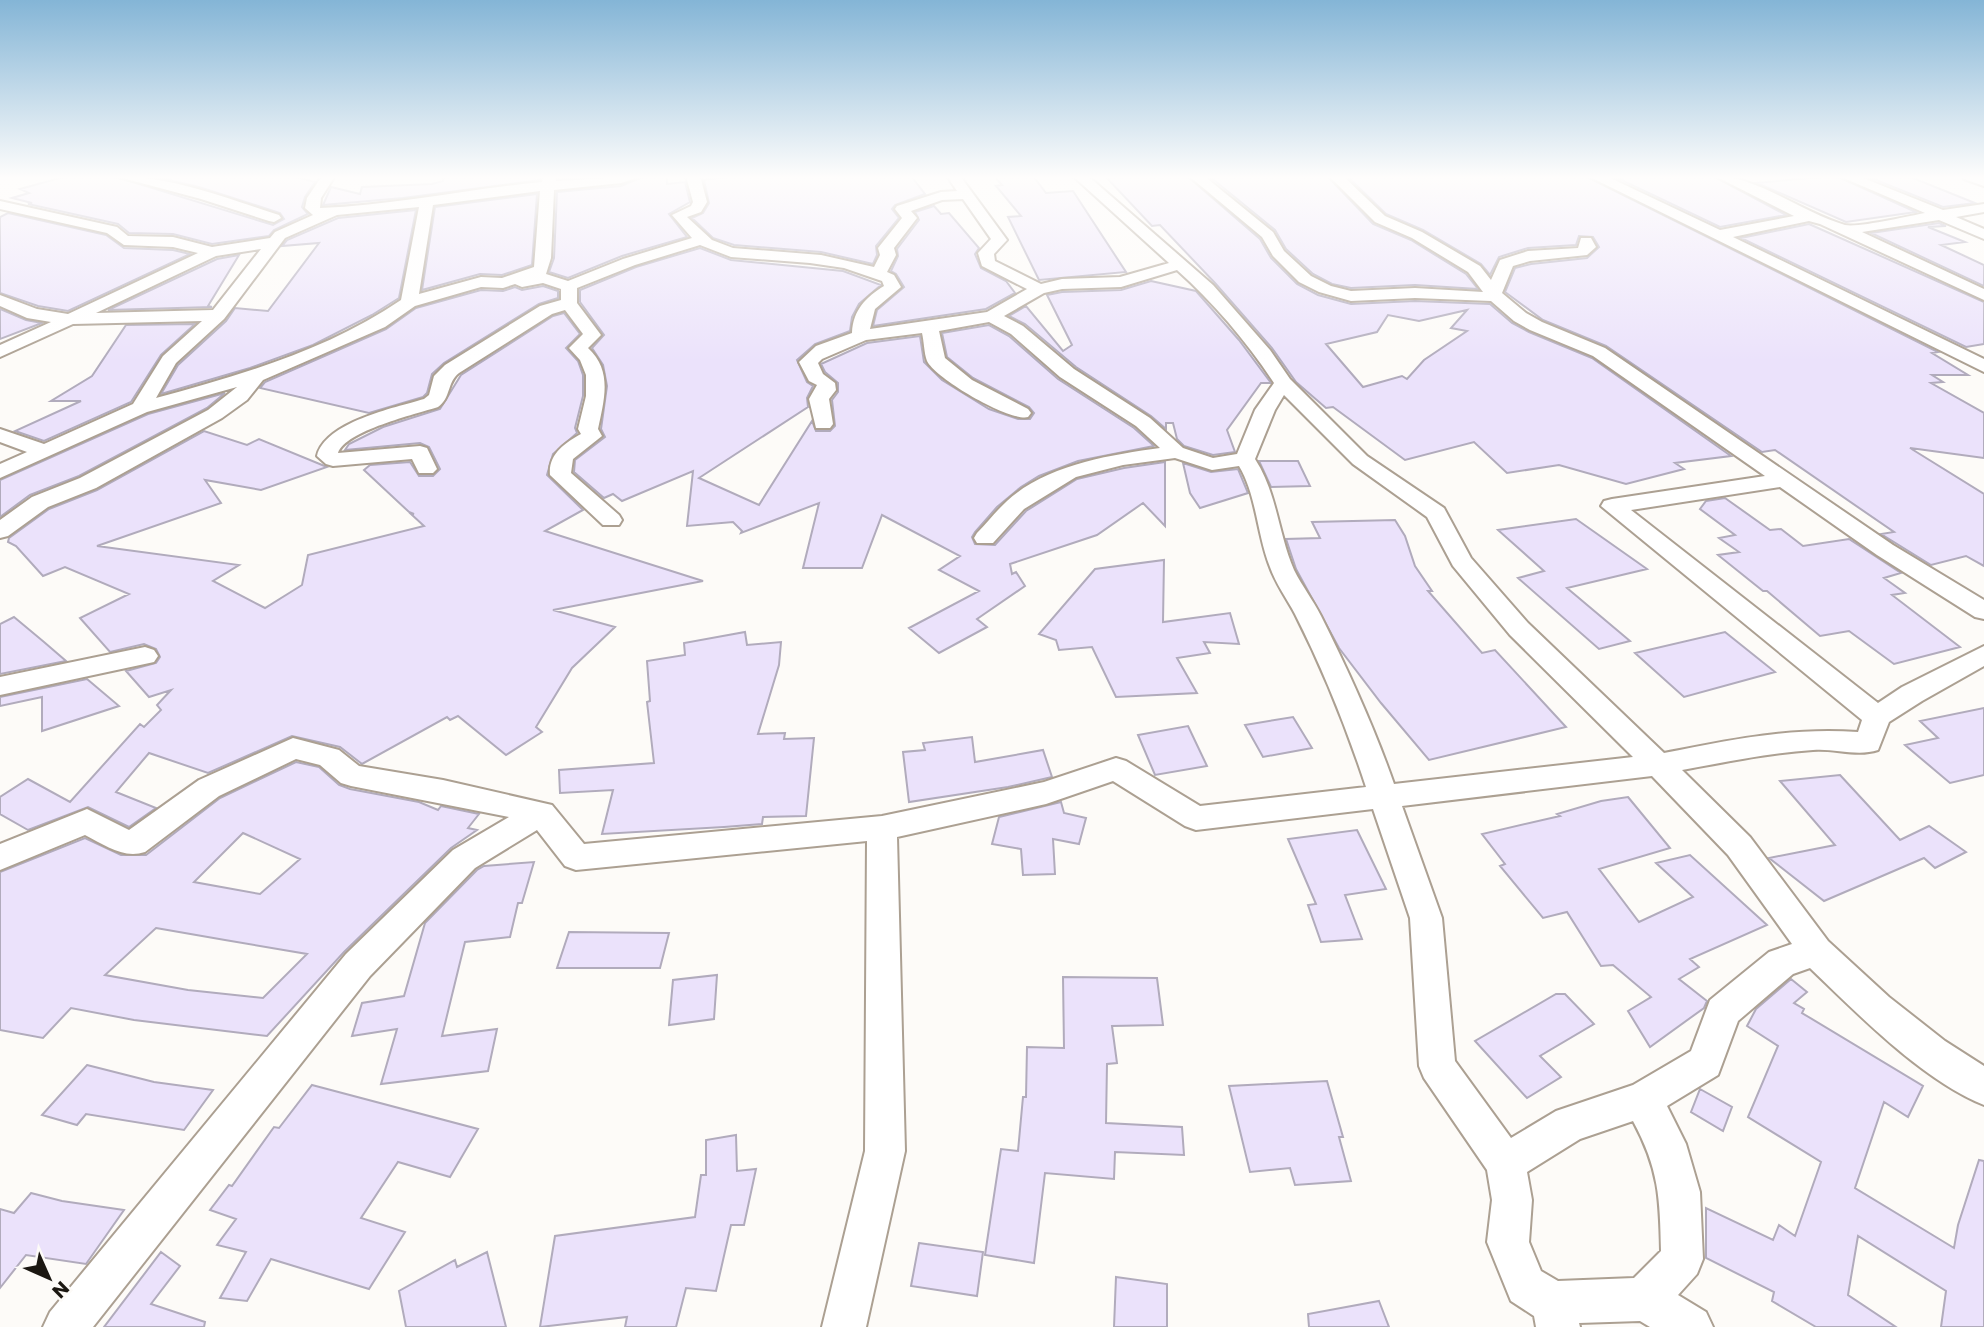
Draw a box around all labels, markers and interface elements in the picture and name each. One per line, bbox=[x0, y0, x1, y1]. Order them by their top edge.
north arrow bbox=[14, 1243, 84, 1313]
text: N bbox=[46, 1275, 75, 1304]

